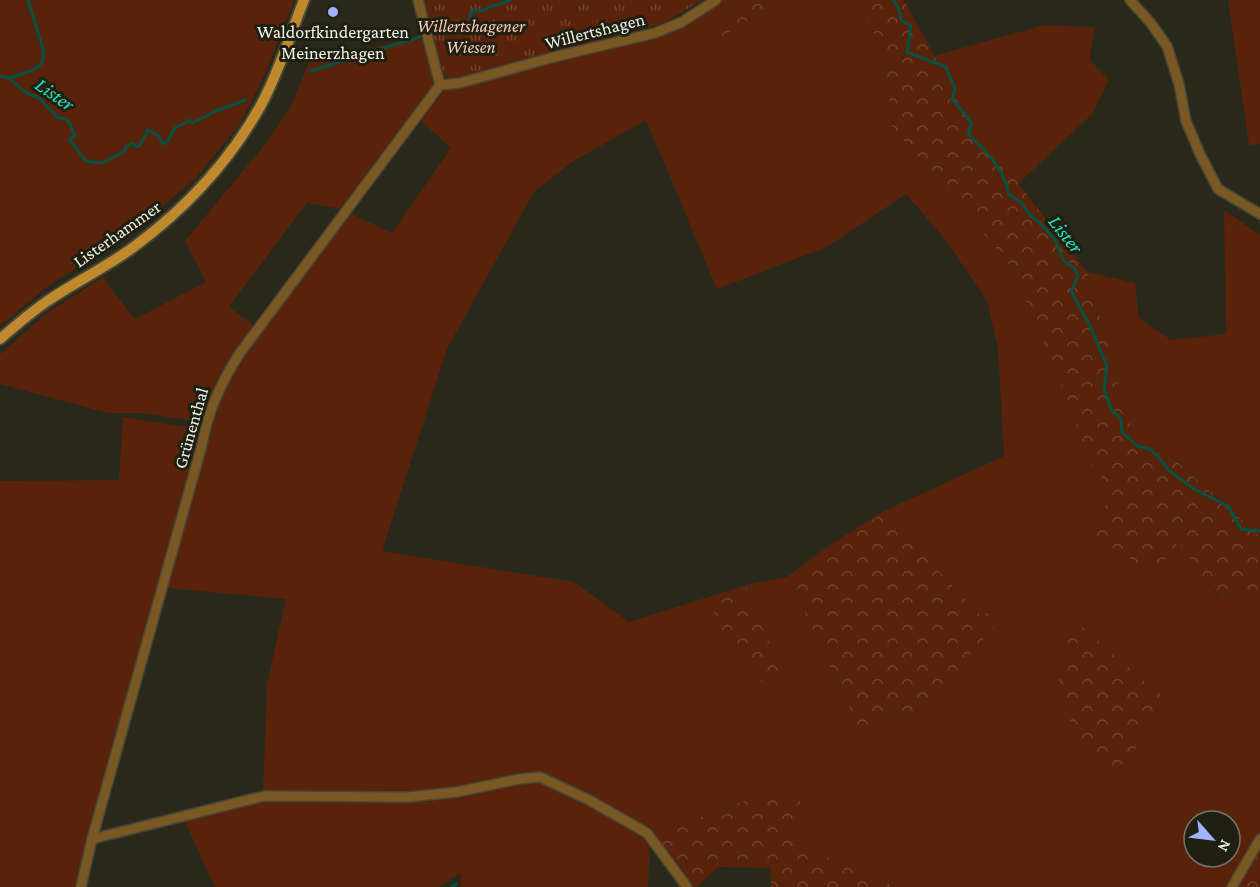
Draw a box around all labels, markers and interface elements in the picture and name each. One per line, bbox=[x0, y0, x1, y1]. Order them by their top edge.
marker: Waldorfkindergarten Meinerzhagen bbox=[326, 5, 340, 19]
street label: Willertshagen bbox=[543, 9, 647, 53]
park label: Willertshagener Wiesen bbox=[417, 16, 526, 57]
place label: Waldorfkindergarten Meinerzhagen bbox=[257, 22, 409, 63]
water label: Lister bbox=[31, 73, 79, 116]
street label: Listerhammer bbox=[69, 196, 165, 271]
water label: Lister bbox=[1044, 211, 1088, 258]
street label: Grünenthal bbox=[170, 385, 212, 471]
north arrow bbox=[1182, 809, 1242, 869]
text: N bbox=[1215, 837, 1235, 855]

